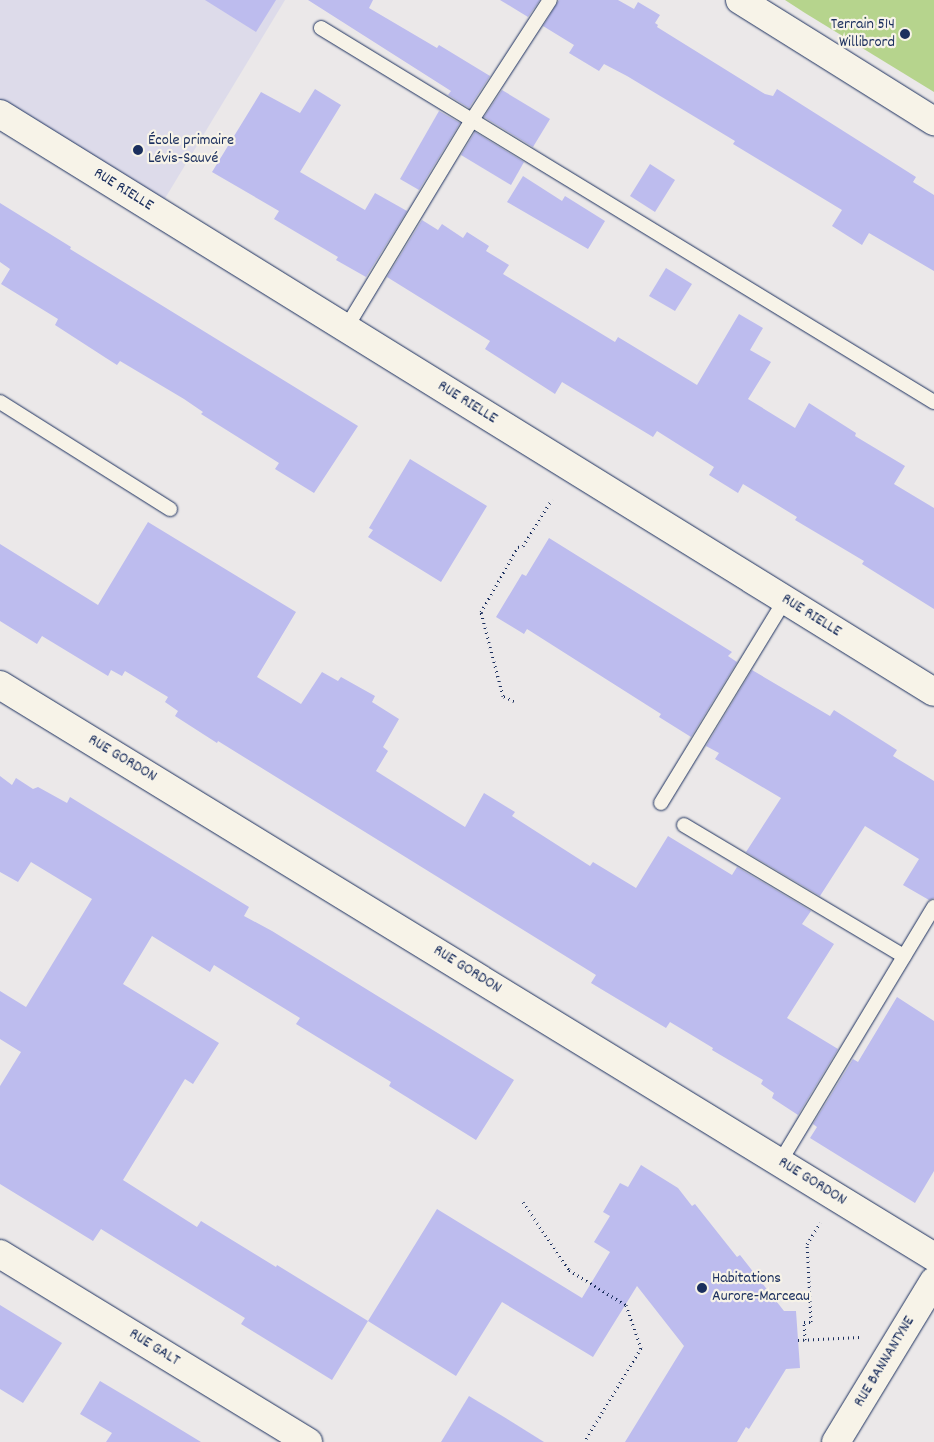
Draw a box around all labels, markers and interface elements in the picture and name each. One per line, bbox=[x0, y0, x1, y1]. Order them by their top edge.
place label: Terrain 514 Willibrord bbox=[831, 15, 895, 53]
marker: Terrain 514 Willibrord bbox=[899, 28, 911, 40]
place label: École primaire Lévis-Sauvé bbox=[148, 131, 234, 169]
marker: École primaire Lévis-Sauvé bbox=[132, 144, 144, 156]
street label: RUE RIELLE bbox=[90, 164, 156, 216]
street label: RUE RIELLE bbox=[434, 377, 500, 429]
street label: RUE RIELLE bbox=[778, 590, 844, 642]
street label: RUE GORDON bbox=[84, 731, 160, 787]
street label: RUE GORDON bbox=[429, 942, 505, 998]
street label: RUE GORDON bbox=[774, 1154, 850, 1210]
place label: Habitations Aurore-Marceau bbox=[712, 1269, 810, 1307]
marker: Habitations Aurore-Marceau bbox=[696, 1282, 708, 1294]
street label: RUE BANNANTYNE bbox=[850, 1313, 920, 1411]
street label: RUE GALT bbox=[125, 1325, 183, 1371]

